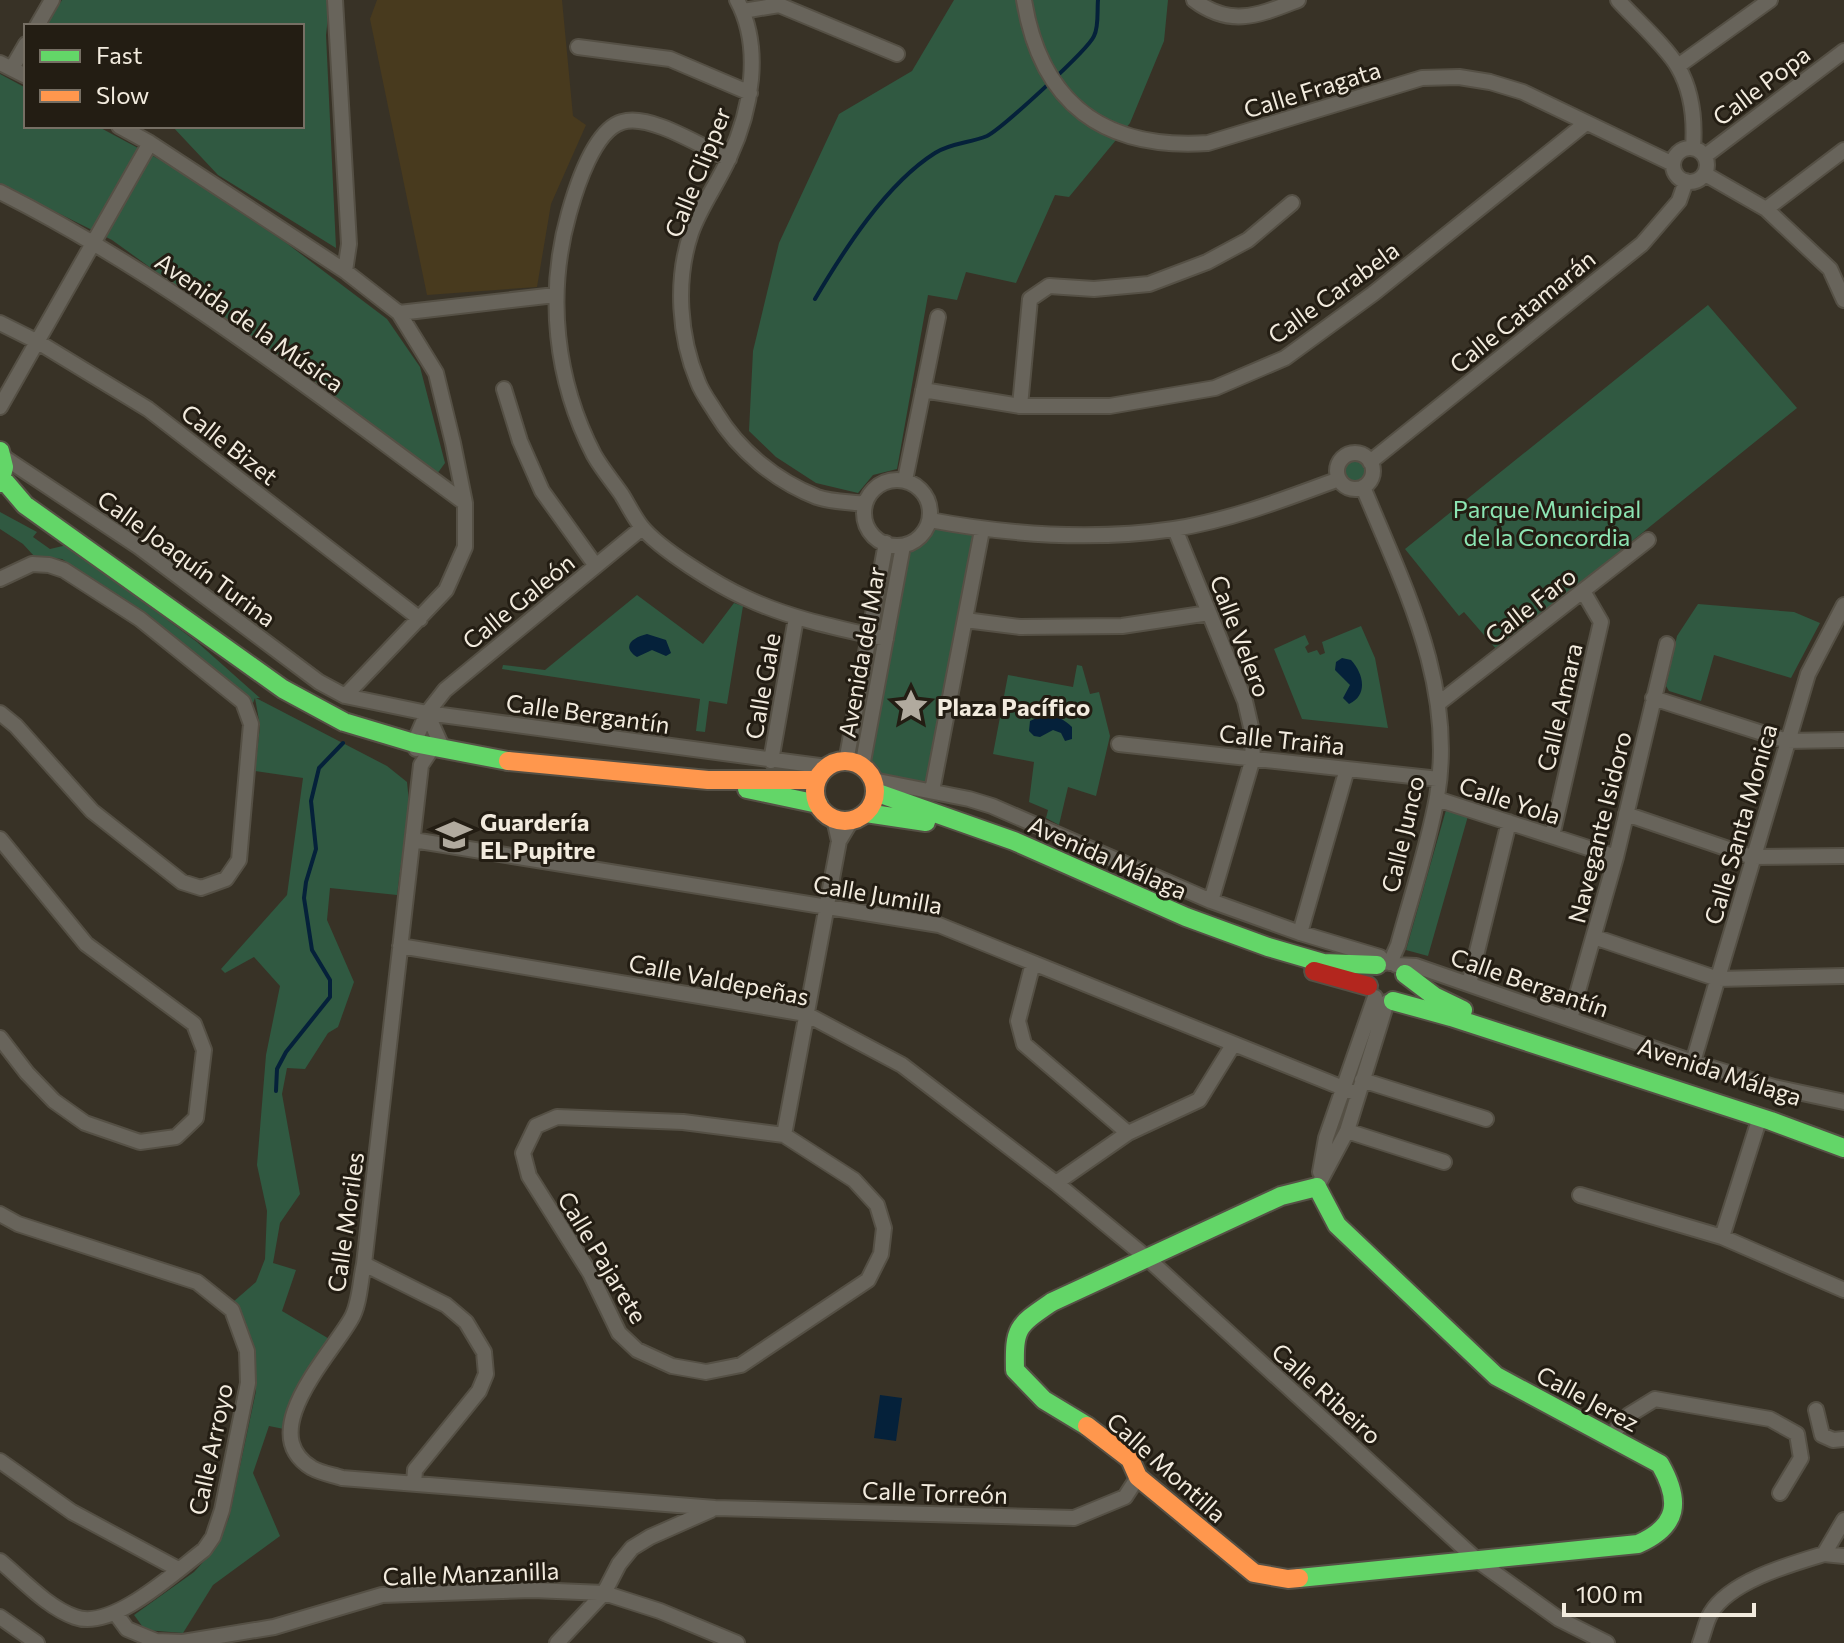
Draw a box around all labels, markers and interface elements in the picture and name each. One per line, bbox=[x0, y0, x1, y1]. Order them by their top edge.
legend bbox=[24, 24, 304, 128]
street label: Calle Popa bbox=[1707, 39, 1815, 131]
text: Fast bbox=[96, 40, 143, 69]
street label: Calle Fragata bbox=[1240, 54, 1384, 124]
text: Slow bbox=[96, 80, 149, 109]
street label: Calle Clipper bbox=[658, 102, 736, 241]
street label: Calle Carabela bbox=[1262, 235, 1404, 349]
street label: Calle Catamarán bbox=[1443, 243, 1601, 379]
street label: Avenida de la Música bbox=[150, 246, 350, 398]
street label: Calle Bizet bbox=[176, 397, 284, 491]
street label: Calle Joaquín Turina bbox=[92, 484, 282, 632]
park label: Parque Municipal de la Concordia bbox=[1453, 494, 1641, 551]
street label: Calle Galeón bbox=[456, 547, 580, 655]
street label: Calle Faro bbox=[1479, 560, 1581, 650]
street label: Avenida del Mar bbox=[832, 564, 890, 740]
street label: Calle Velero bbox=[1204, 571, 1278, 701]
street label: Calle Gale bbox=[738, 631, 786, 741]
street label: Calle Amara bbox=[1530, 640, 1588, 774]
street label: Calle Bergantín bbox=[504, 687, 672, 739]
place icon: Plaza Pacífico bbox=[892, 687, 930, 725]
place label: Plaza Pacífico bbox=[937, 692, 1090, 721]
street label: Calle Traiña bbox=[1218, 718, 1346, 760]
street label: Calle Santa Monica bbox=[1697, 720, 1783, 928]
street label: Navegante Isidoro bbox=[1561, 728, 1637, 926]
street label: Calle Yola bbox=[1456, 770, 1564, 830]
street label: Calle Junco bbox=[1375, 773, 1429, 895]
place label: Guardería EL Pupitre bbox=[480, 807, 595, 864]
street label: Avenida Málaga bbox=[1024, 809, 1192, 905]
school or university icon: Guardería EL Pupitre bbox=[435, 816, 473, 854]
street label: Calle Jumilla bbox=[811, 868, 945, 920]
street label: Calle Bergantín bbox=[1447, 941, 1613, 1023]
street label: Calle Valdepeñas bbox=[626, 947, 812, 1011]
street label: Avenida Málaga bbox=[1635, 1031, 1805, 1111]
street label: Calle Moriles bbox=[321, 1150, 369, 1294]
street label: Calle Pajarete bbox=[552, 1186, 654, 1328]
street label: Calle Ribeiro bbox=[1266, 1336, 1388, 1450]
street label: Calle Jerez bbox=[1532, 1359, 1644, 1437]
street label: Calle Arroyo bbox=[182, 1380, 238, 1518]
street label: Calle Montilla bbox=[1101, 1406, 1233, 1528]
street label: Calle Torreón bbox=[862, 1475, 1008, 1509]
street label: Calle Manzanilla bbox=[382, 1555, 560, 1591]
scale bar bbox=[1564, 1567, 1754, 1617]
text: 100 m bbox=[1576, 1579, 1643, 1608]

